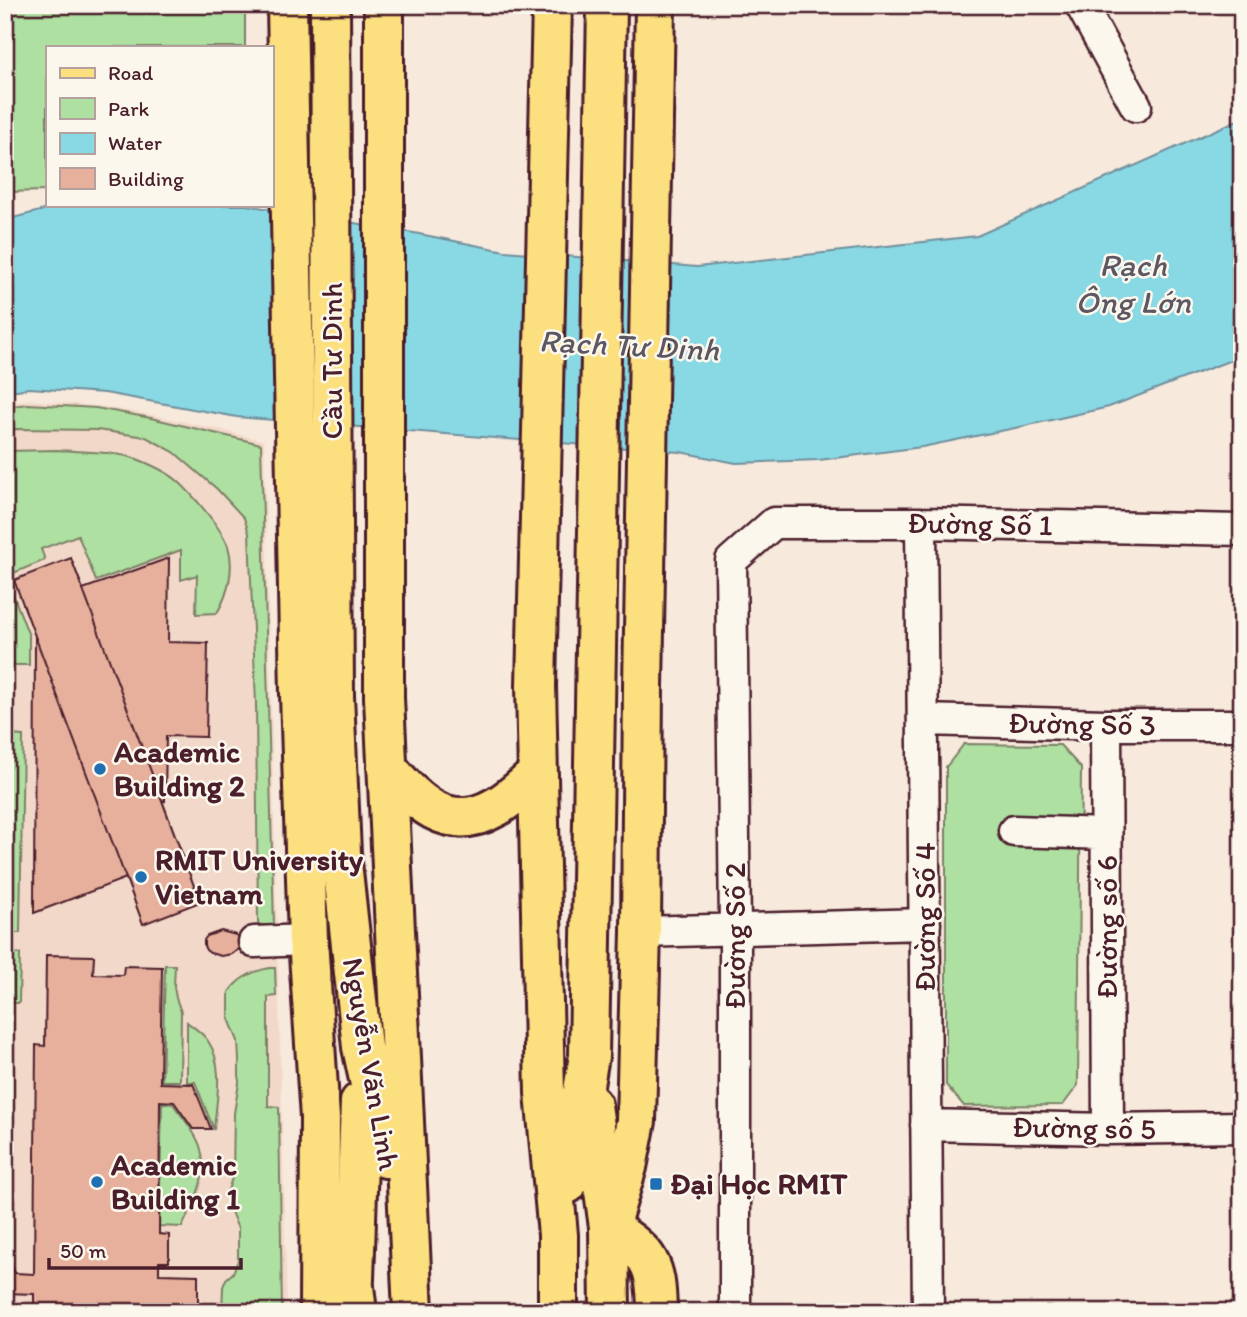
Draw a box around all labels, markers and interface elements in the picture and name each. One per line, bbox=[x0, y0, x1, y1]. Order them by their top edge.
legend bbox=[46, 46, 273, 206]
text: Road bbox=[108, 60, 154, 85]
text: Park bbox=[108, 96, 150, 121]
text: Water bbox=[108, 130, 162, 155]
text: Building bbox=[108, 166, 184, 191]
water label: Rạch Ông Lớn bbox=[1075, 246, 1191, 321]
street label: Cầu Tư Dinh bbox=[313, 282, 350, 440]
water label: Rạch Tư Dinh bbox=[538, 321, 721, 369]
street label: Đường Số 1 bbox=[907, 504, 1053, 543]
street label: Đường Số 3 bbox=[1008, 704, 1156, 743]
place label: Academic Building 2 bbox=[113, 733, 245, 804]
marker: Academic Building 2 bbox=[92, 761, 108, 777]
place label: RMIT University Vietnam bbox=[155, 841, 364, 912]
street label: Đường Số 4 bbox=[906, 842, 943, 992]
street label: Đường số 6 bbox=[1088, 855, 1125, 999]
street label: Đường Số 2 bbox=[716, 862, 753, 1010]
marker: RMIT University Vietnam bbox=[133, 869, 149, 885]
street label: Nguyễn Văn Linh bbox=[335, 955, 408, 1173]
street label: Đường số 5 bbox=[1012, 1108, 1156, 1147]
place label: Academic Building 1 bbox=[110, 1146, 240, 1217]
place label: Đại Học RMIT bbox=[670, 1165, 849, 1202]
marker: Academic Building 1 bbox=[89, 1174, 105, 1190]
marker: Đại Học RMIT bbox=[648, 1176, 664, 1192]
scale bar bbox=[49, 1226, 242, 1270]
text: 50 m bbox=[60, 1238, 107, 1263]

